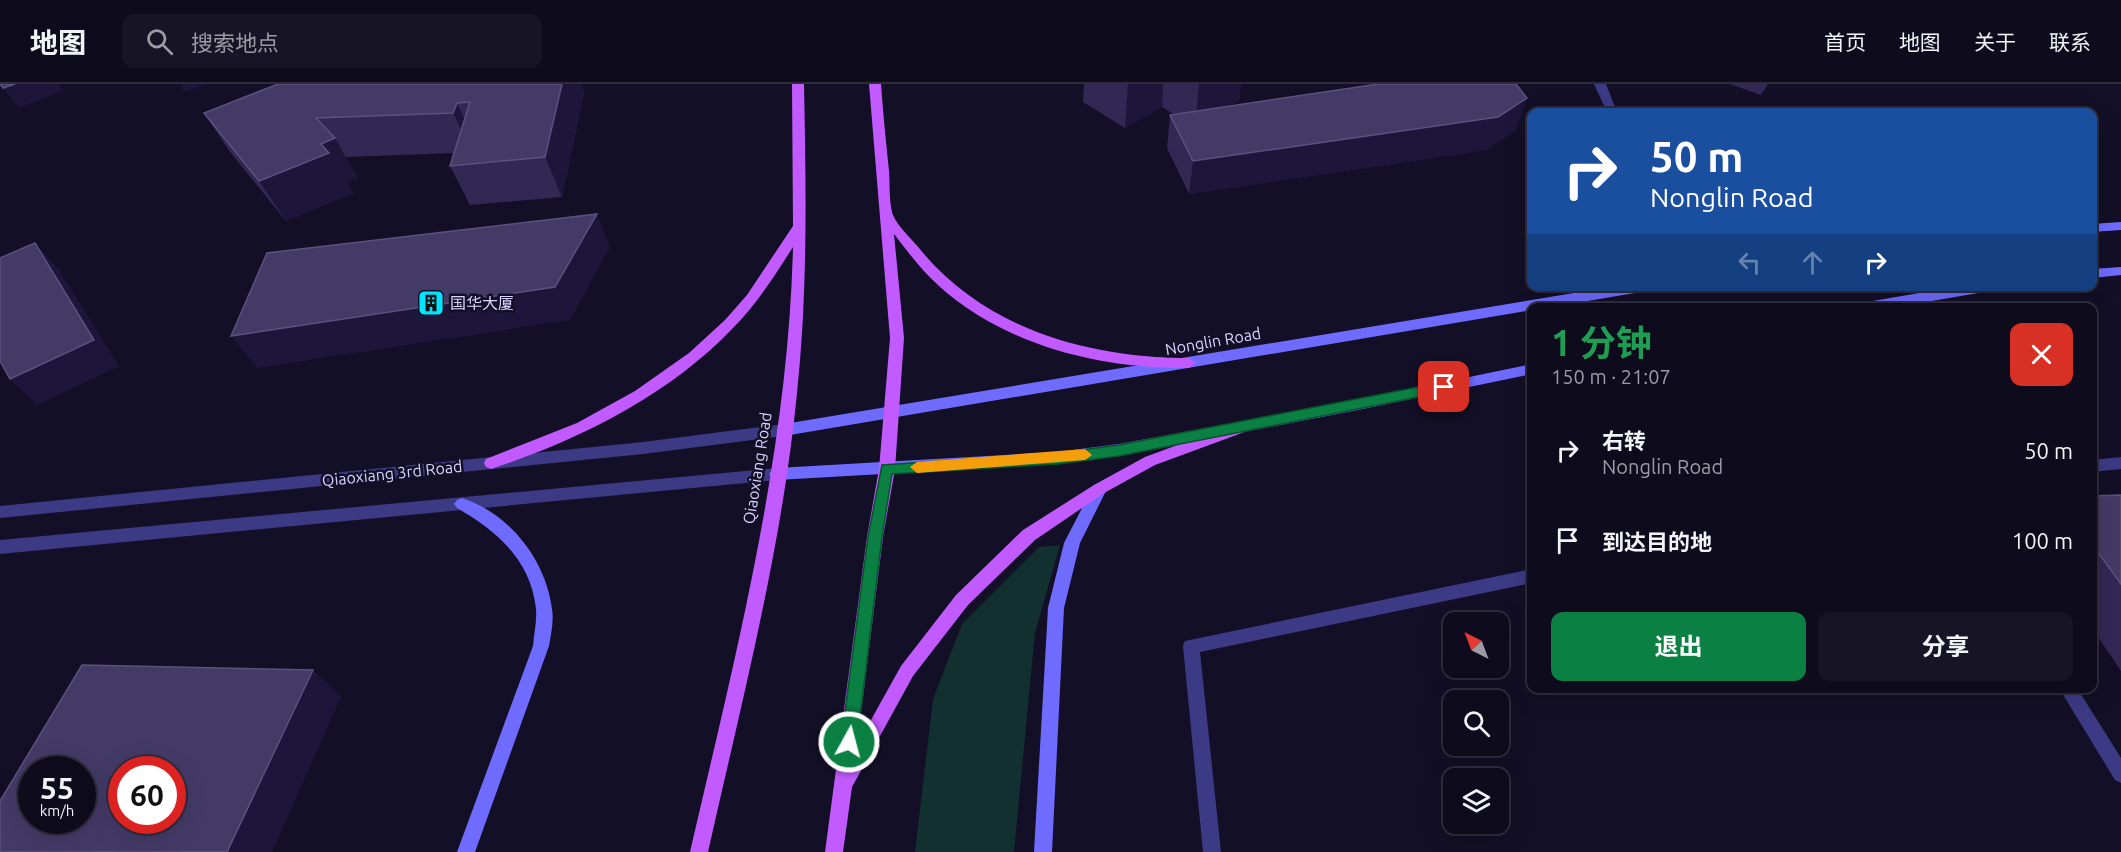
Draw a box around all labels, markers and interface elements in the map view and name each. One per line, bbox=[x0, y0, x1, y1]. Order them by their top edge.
search box bbox=[122, 14, 542, 68]
icon: search bbox=[143, 25, 176, 58]
text: 地图 bbox=[30, 27, 86, 58]
text: 搜索地点 bbox=[191, 30, 279, 55]
text: 首页 bbox=[1824, 30, 1866, 54]
text: 地图 bbox=[1899, 30, 1941, 54]
text: 关于 bbox=[1974, 30, 2016, 54]
text: 联系 bbox=[2049, 30, 2091, 54]
icon: right bbox=[1551, 132, 1629, 210]
text: 50 m bbox=[1650, 133, 1744, 180]
text: Nonglin Road bbox=[1650, 182, 1814, 212]
icon: left bbox=[1733, 246, 1766, 279]
icon: ahead bbox=[1796, 246, 1829, 279]
icon: right bbox=[1859, 246, 1892, 279]
building icon: 国华大厦 bbox=[416, 288, 446, 318]
place label: 国华大厦 bbox=[450, 294, 514, 312]
text: 1 分钟 bbox=[1551, 322, 1652, 363]
button: close bbox=[2010, 323, 2073, 386]
street label: Nonglin Road bbox=[1164, 324, 1262, 358]
pin bbox=[1418, 361, 1469, 412]
text: 150 m · 21:07 bbox=[1551, 365, 1671, 388]
icon: arrive bbox=[1427, 370, 1460, 403]
street label: Qiaoxiang Road bbox=[739, 411, 775, 525]
text: 右转 bbox=[1602, 428, 1646, 453]
icon: right bbox=[1551, 434, 1584, 467]
text: 50 m bbox=[2024, 438, 2073, 463]
text: Nonglin Road bbox=[1602, 455, 1723, 478]
street label: Qiaoxiang 3rd Road bbox=[321, 457, 463, 489]
icon: arrive bbox=[1551, 524, 1584, 557]
text: 100 m bbox=[2012, 528, 2073, 553]
text: 到达目的地 bbox=[1602, 529, 1712, 554]
north arrow bbox=[1443, 612, 1509, 678]
map controls bbox=[1443, 612, 1509, 834]
button: 退出 bbox=[1551, 612, 1806, 681]
button: 分享 bbox=[1818, 612, 2073, 681]
button: search bbox=[1443, 690, 1509, 756]
position arrow bbox=[817, 710, 881, 774]
speed limit sign: 60 bbox=[108, 756, 186, 834]
button: layers bbox=[1443, 768, 1509, 834]
text: 55 bbox=[40, 771, 74, 805]
text: km/h bbox=[40, 802, 74, 819]

